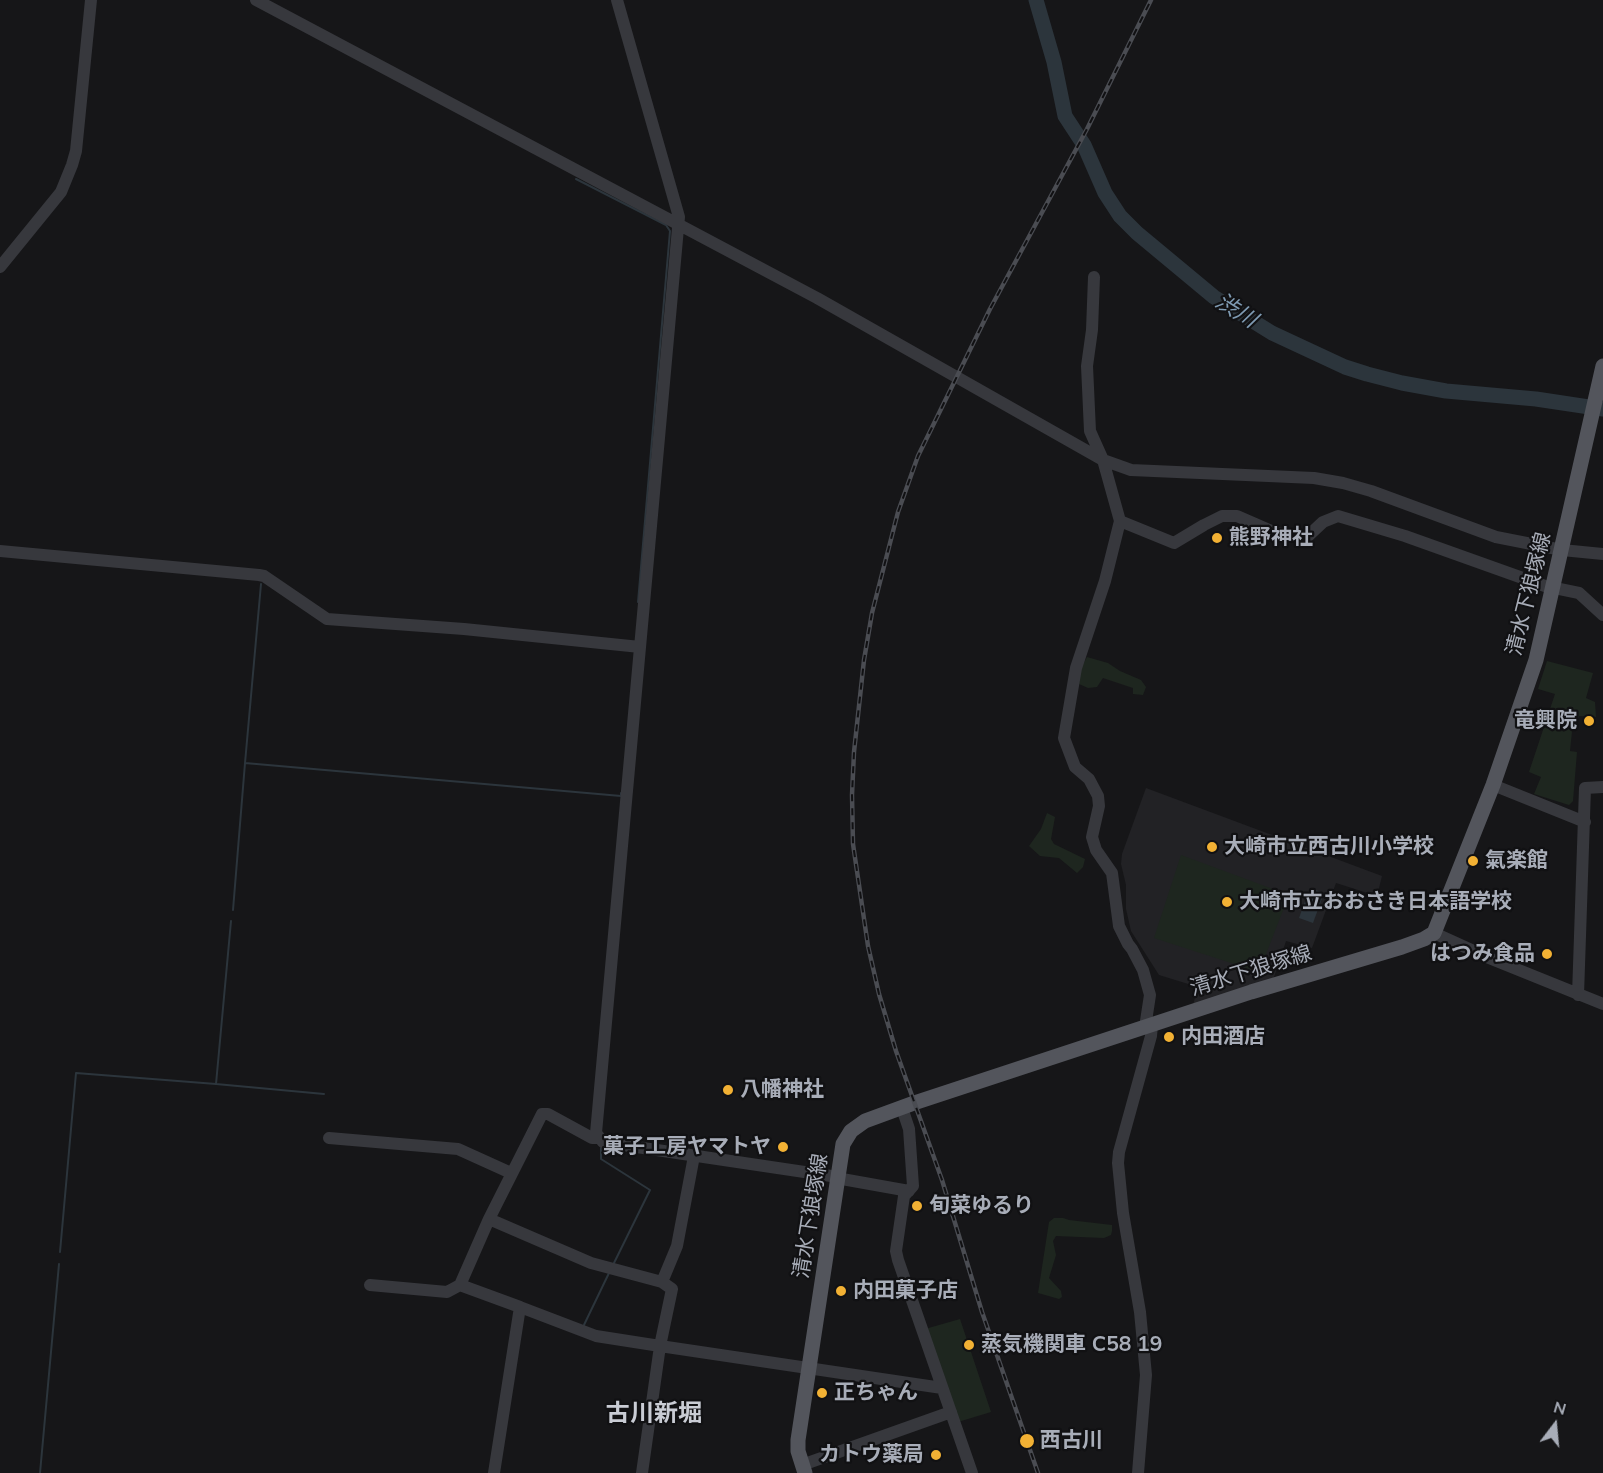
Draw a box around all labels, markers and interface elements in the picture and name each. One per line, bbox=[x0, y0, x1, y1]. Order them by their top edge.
water label: 渋川 bbox=[1210, 288, 1262, 334]
place label: 熊野神社 bbox=[1229, 525, 1313, 551]
street label: 清水下狼塚線 bbox=[1502, 530, 1556, 658]
marker: 熊野神社 bbox=[1210, 531, 1224, 545]
place label: 竜興院 bbox=[1514, 708, 1577, 734]
marker: 竜興院 bbox=[1582, 714, 1596, 728]
place label: 大崎市立西古川小学校 bbox=[1224, 834, 1434, 860]
marker: 大崎市立西古川小学校 bbox=[1205, 840, 1219, 854]
place label: 氣楽館 bbox=[1485, 848, 1548, 874]
marker: 氣楽館 bbox=[1466, 854, 1480, 868]
place label: 大崎市立おおさき日本語学校 bbox=[1239, 889, 1512, 915]
marker: 大崎市立おおさき日本語学校 bbox=[1220, 895, 1234, 909]
street label: 清水下狼塚線 bbox=[1187, 941, 1315, 1001]
place label: はつみ食品 bbox=[1430, 941, 1535, 967]
marker: はつみ食品 bbox=[1540, 947, 1554, 961]
place label: 内田酒店 bbox=[1181, 1024, 1265, 1050]
marker: 内田酒店 bbox=[1162, 1030, 1176, 1044]
place label: 八幡神社 bbox=[740, 1077, 824, 1103]
marker: 八幡神社 bbox=[721, 1083, 735, 1097]
place label: 菓子工房ヤマトヤ bbox=[603, 1134, 771, 1160]
marker: 菓子工房ヤマトヤ bbox=[776, 1140, 790, 1154]
street label: 清水下狼塚線 bbox=[789, 1152, 833, 1280]
place label: 旬菜ゆるり bbox=[929, 1193, 1034, 1219]
marker: 旬菜ゆるり bbox=[910, 1199, 924, 1213]
place label: 内田菓子店 bbox=[853, 1278, 958, 1304]
marker: 内田菓子店 bbox=[834, 1284, 848, 1298]
place label: 蒸気機関車 C58 19 bbox=[981, 1332, 1162, 1358]
marker: 蒸気機関車 C58 19 bbox=[962, 1338, 976, 1352]
place label: 正ちゃん bbox=[834, 1380, 918, 1406]
marker: 正ちゃん bbox=[815, 1386, 829, 1400]
north arrow bbox=[1525, 1395, 1585, 1455]
text: N bbox=[1551, 1396, 1569, 1419]
district label: 古川新堀 bbox=[606, 1400, 702, 1428]
place label: 西古川 bbox=[1040, 1428, 1103, 1454]
marker: 西古川 bbox=[1018, 1432, 1036, 1450]
place label: カトウ薬局 bbox=[819, 1442, 924, 1468]
marker: カトウ薬局 bbox=[929, 1448, 943, 1462]

